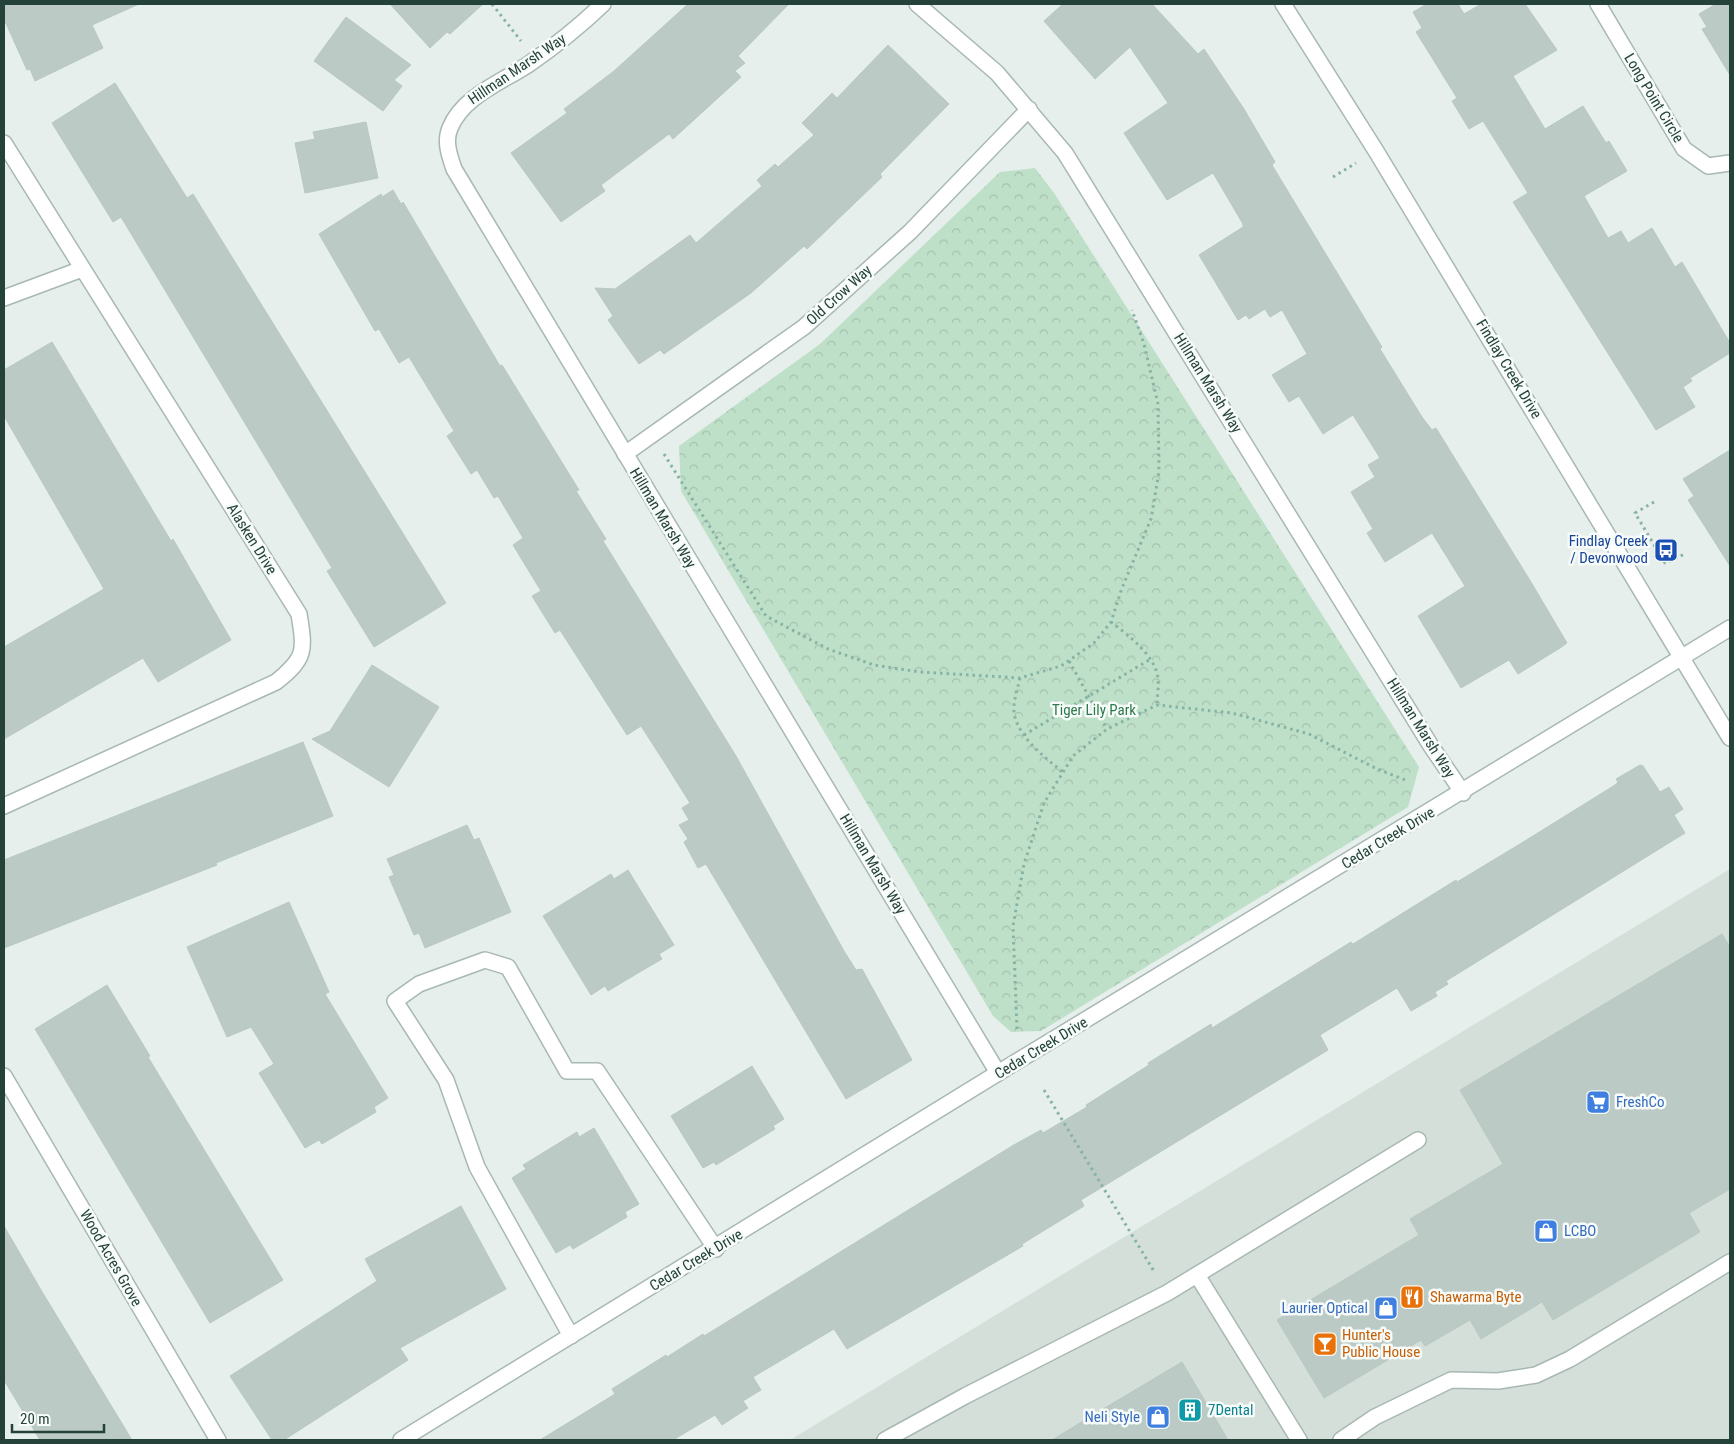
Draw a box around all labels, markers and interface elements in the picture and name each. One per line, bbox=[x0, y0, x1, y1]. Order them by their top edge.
street label: Hillman Marsh Way bbox=[465, 30, 569, 108]
street label: Long Point Circle bbox=[1620, 50, 1688, 146]
street label: Old Crow Way bbox=[803, 261, 875, 329]
street label: Findlay Creek Drive bbox=[1472, 316, 1546, 422]
street label: Hillman Marsh Way bbox=[1170, 330, 1246, 436]
street label: Hillman Marsh Way bbox=[626, 465, 700, 571]
street label: Alasken Drive bbox=[223, 500, 281, 578]
place label: Findlay Creek / Devonwood bbox=[1569, 532, 1648, 567]
bus stop icon: Findlay Creek / Devonwood bbox=[1653, 537, 1679, 563]
street label: Hillman Marsh Way bbox=[1383, 675, 1459, 781]
park label: Tiger Lily Park bbox=[1052, 701, 1136, 719]
street label: Cedar Creek Drive bbox=[1338, 803, 1438, 873]
street label: Hillman Marsh Way bbox=[836, 811, 910, 917]
street label: Cedar Creek Drive bbox=[991, 1013, 1091, 1083]
supermarket icon: FreshCo bbox=[1585, 1089, 1611, 1115]
place label: FreshCo bbox=[1616, 1093, 1665, 1111]
street label: Wood Acres Grove bbox=[76, 1207, 146, 1309]
shop icon: LCBO bbox=[1533, 1218, 1559, 1244]
place label: LCBO bbox=[1564, 1222, 1596, 1240]
street label: Cedar Creek Drive bbox=[646, 1225, 746, 1295]
restaurant icon: Shawarma Byte bbox=[1399, 1284, 1425, 1310]
place label: Shawarma Byte bbox=[1430, 1288, 1522, 1306]
shop icon: Laurier Optical bbox=[1373, 1295, 1399, 1321]
place label: Laurier Optical bbox=[1282, 1299, 1368, 1317]
place label: Hunter's Public House bbox=[1342, 1326, 1420, 1361]
bar icon: Hunter's Public House bbox=[1312, 1331, 1338, 1357]
building icon: 7Dental bbox=[1177, 1397, 1203, 1423]
place label: 7Dental bbox=[1208, 1401, 1253, 1419]
scale bar bbox=[12, 1402, 105, 1434]
shop icon: Neli Style bbox=[1145, 1404, 1171, 1430]
place label: Neli Style bbox=[1084, 1408, 1140, 1426]
text: 20 m bbox=[20, 1410, 50, 1428]

